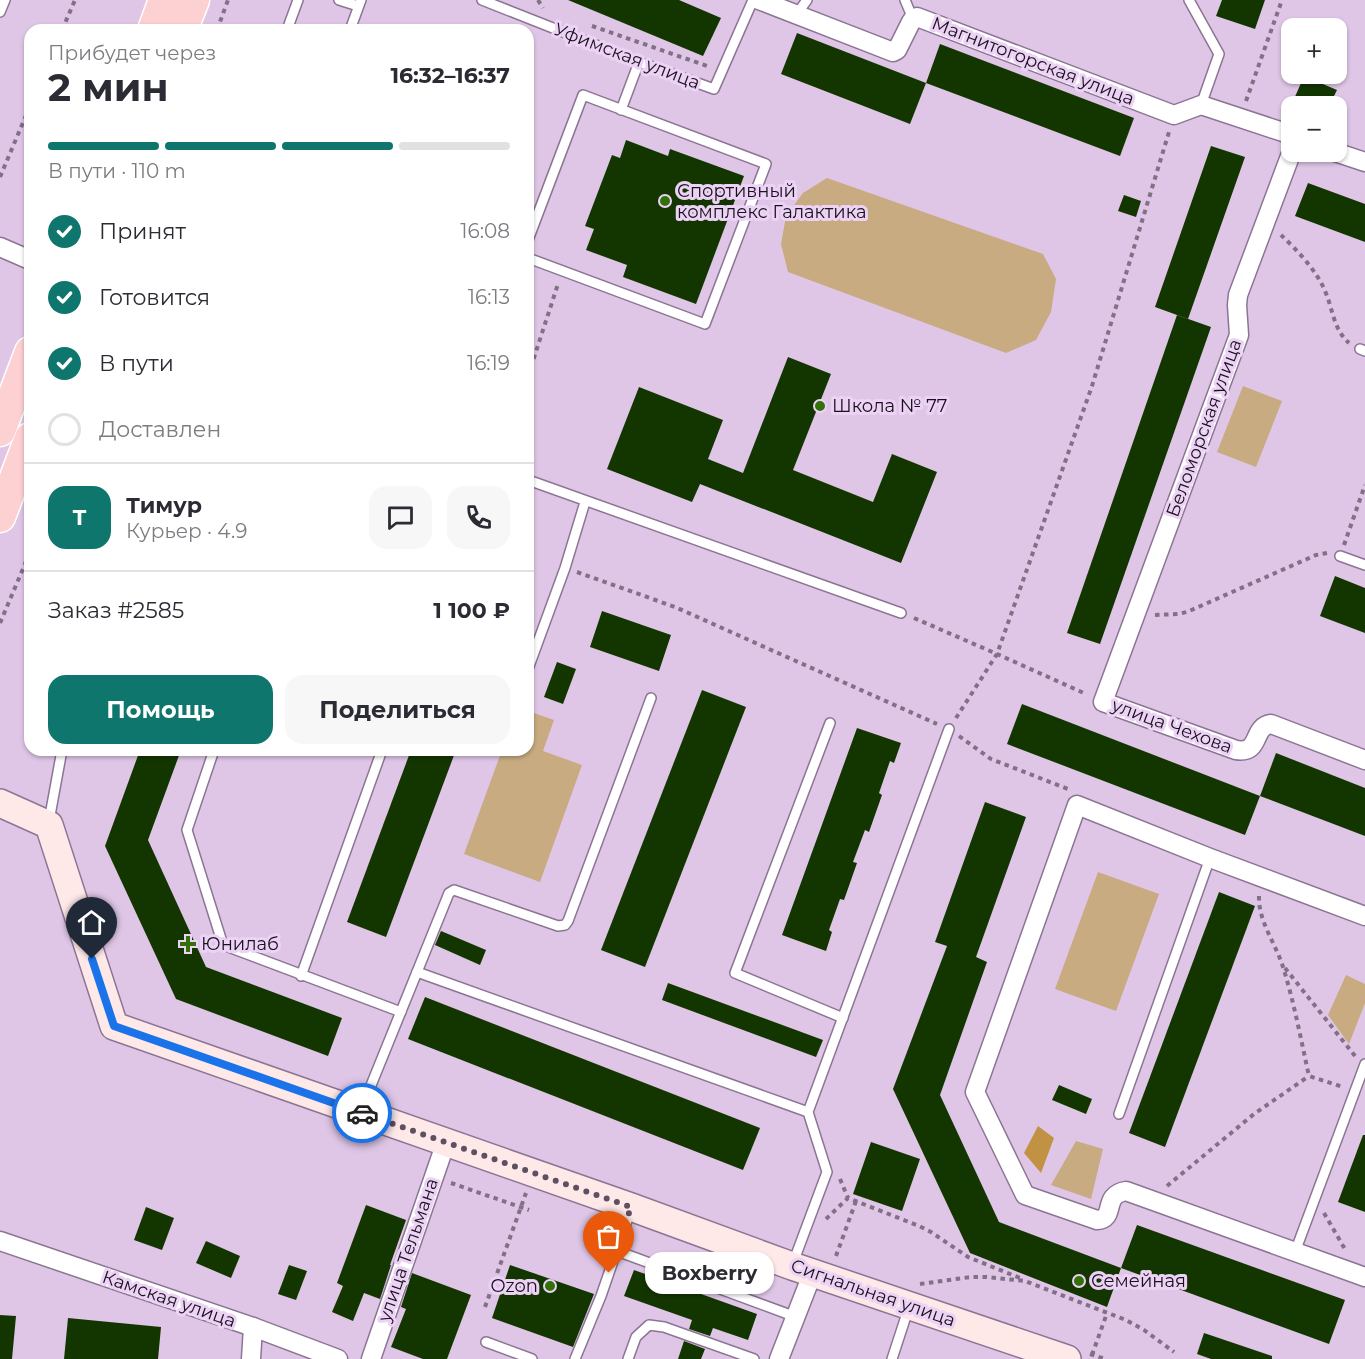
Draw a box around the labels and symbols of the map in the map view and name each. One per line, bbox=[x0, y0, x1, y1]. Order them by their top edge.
street label: Магнитогорская улица bbox=[929, 12, 1137, 110]
street label: Уфимская улица bbox=[551, 18, 703, 94]
place label: Спортивный комплекс Галактика bbox=[677, 180, 867, 223]
marker: Спортивный комплекс Галактика bbox=[658, 194, 672, 208]
street label: Беломорская улица bbox=[1162, 336, 1246, 520]
place label: Школа № 77 bbox=[832, 395, 947, 417]
marker: Школа № 77 bbox=[813, 399, 827, 413]
street label: улица Чехова bbox=[1108, 694, 1235, 758]
pin bbox=[66, 897, 117, 959]
place label: Юнилаб bbox=[201, 933, 279, 955]
marker: Юнилаб bbox=[179, 935, 197, 953]
courier bbox=[332, 1083, 392, 1143]
street label: улица Тельмана bbox=[373, 1175, 443, 1326]
pin bbox=[583, 1211, 634, 1273]
callout: Boxberry bbox=[645, 1252, 774, 1294]
street label: Сигнальная улица bbox=[788, 1255, 958, 1331]
street label: Камская улица bbox=[99, 1266, 239, 1332]
place label: Семейная bbox=[1091, 1270, 1186, 1292]
marker: Семейная bbox=[1072, 1274, 1086, 1288]
place label: Ozon bbox=[490, 1275, 538, 1297]
marker: Ozon bbox=[543, 1279, 557, 1293]

